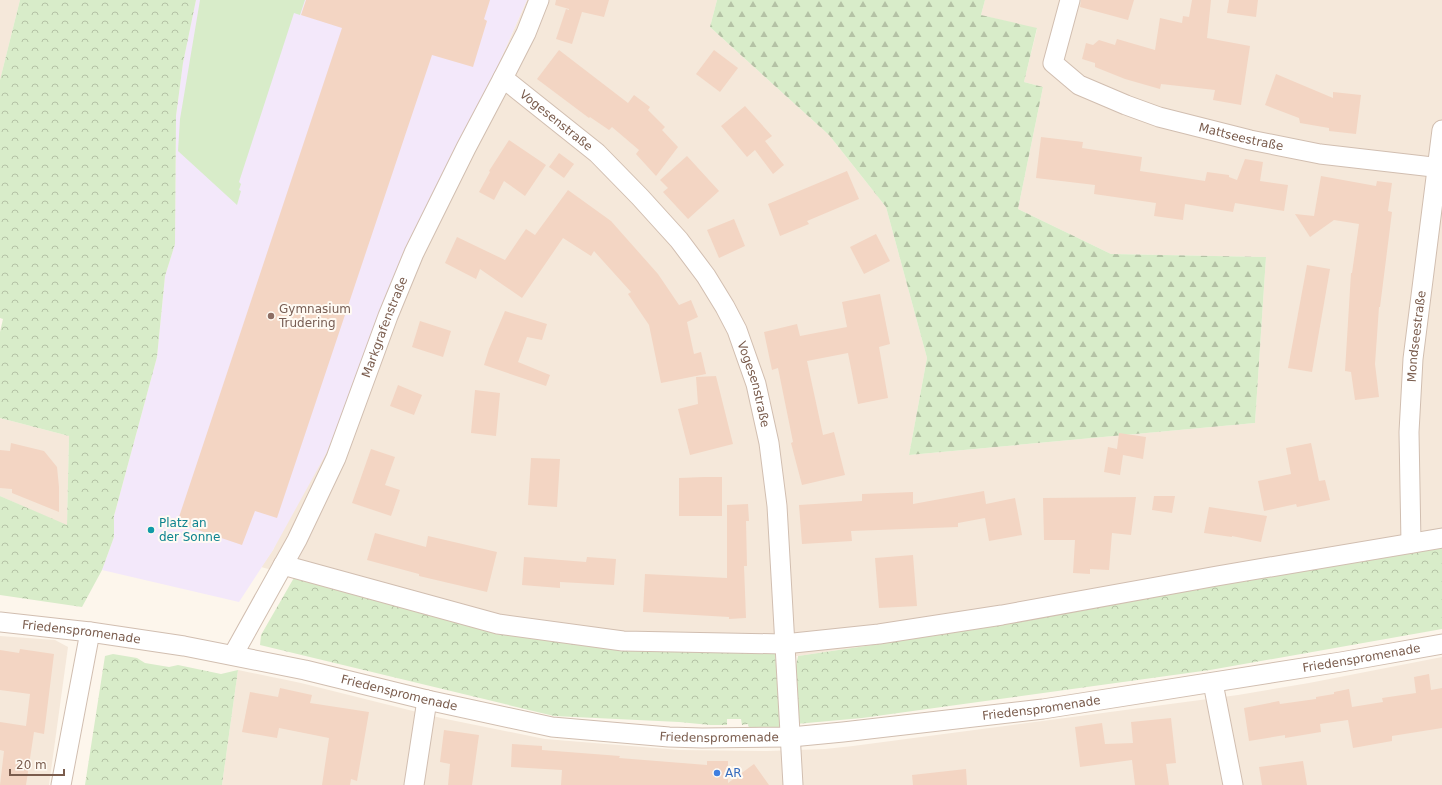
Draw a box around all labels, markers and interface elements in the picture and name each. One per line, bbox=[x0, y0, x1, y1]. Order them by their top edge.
street label: Vogesenstraße bbox=[517, 87, 595, 154]
street label: Mattseestraße bbox=[1197, 120, 1285, 154]
street label: Markgrafenstraße bbox=[359, 275, 410, 380]
street label: Mondseestraße bbox=[1405, 290, 1429, 383]
place label: Gymnasium Trudering bbox=[278, 302, 351, 330]
marker: Gymnasium Trudering bbox=[266, 311, 276, 321]
street label: Vogesenstraße bbox=[734, 339, 772, 429]
place label: Platz an der Sonne bbox=[159, 516, 220, 544]
marker: Platz an der Sonne bbox=[146, 525, 156, 535]
street label: Friedenspromenade bbox=[21, 618, 142, 646]
street label: Friedenspromenade bbox=[1302, 641, 1421, 675]
street label: Friedenspromenade bbox=[340, 672, 459, 713]
street label: Friedenspromenade bbox=[981, 693, 1102, 723]
street label: Friedenspromenade bbox=[659, 729, 779, 745]
scale bar bbox=[10, 751, 64, 777]
text: 20 m bbox=[16, 758, 47, 772]
place label: AR bbox=[725, 766, 742, 780]
marker: AR bbox=[712, 768, 722, 778]

